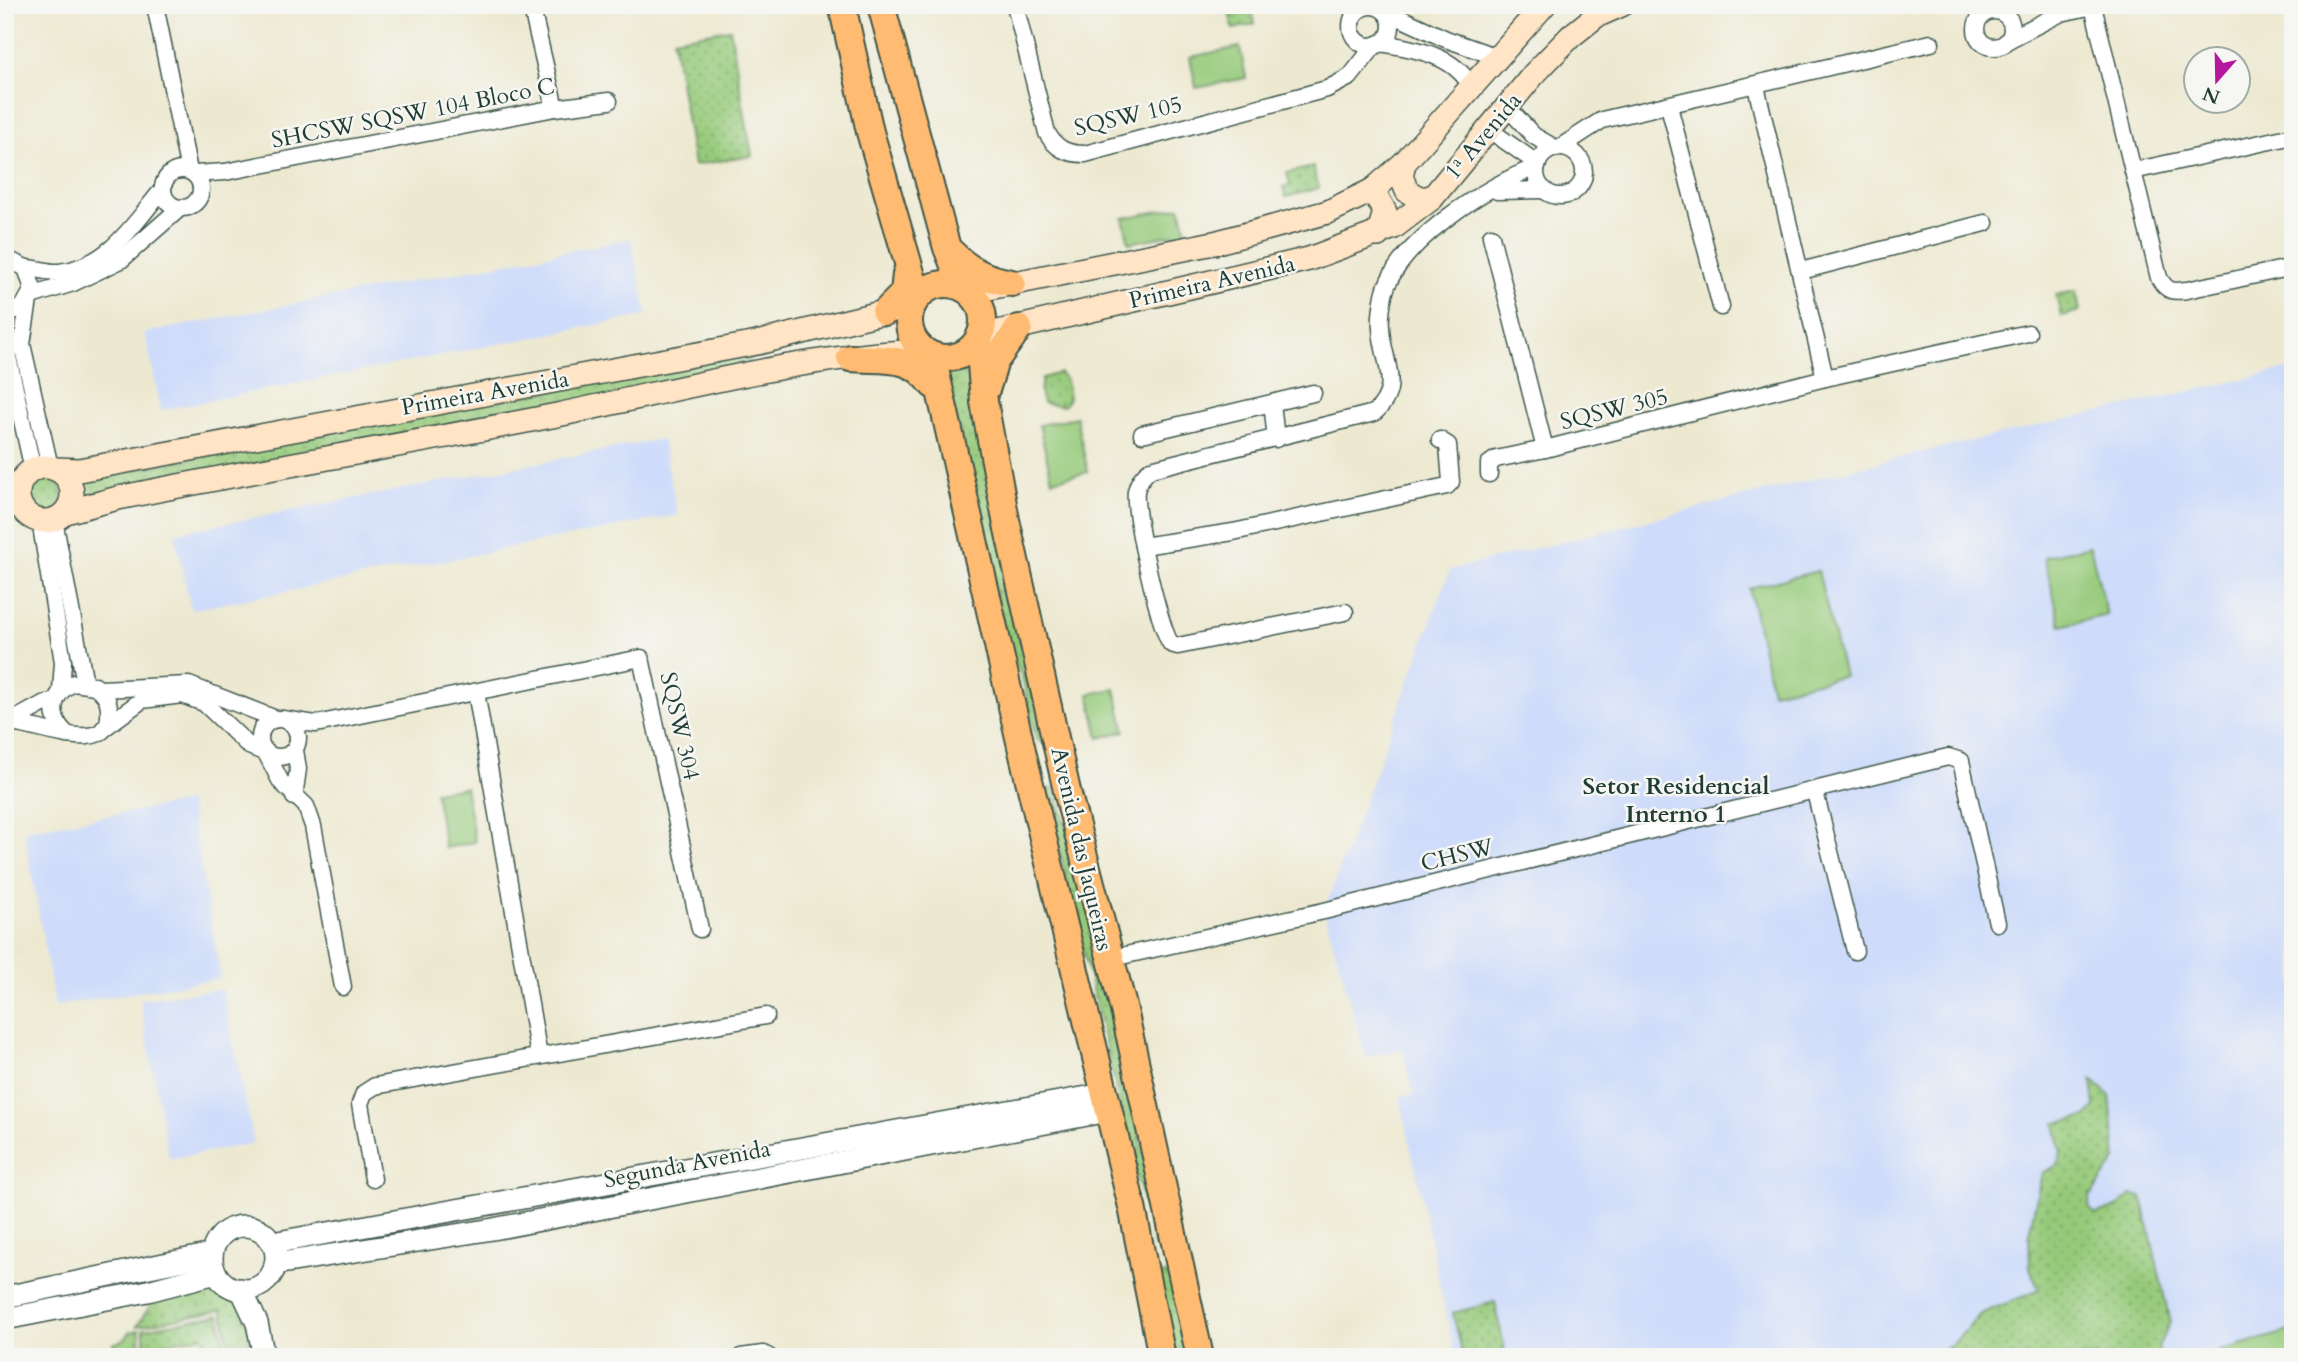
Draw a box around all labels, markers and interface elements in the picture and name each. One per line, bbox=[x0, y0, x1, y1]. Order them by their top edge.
north arrow bbox=[2182, 46, 2252, 116]
street label: SHCSW SQSW 104 Bloco C bbox=[269, 70, 557, 156]
text: N bbox=[2199, 80, 2224, 110]
street label: 1ª Avenida bbox=[1437, 86, 1529, 186]
street label: SQSW 105 bbox=[1071, 89, 1185, 143]
street label: Primeira Avenida bbox=[1126, 248, 1298, 316]
street label: Primeira Avenida bbox=[399, 363, 571, 423]
street label: SQSW 305 bbox=[1557, 381, 1671, 437]
street label: SQSW 304 bbox=[653, 669, 708, 783]
street label: Avenida das Jaqueiras bbox=[1044, 744, 1120, 954]
district label: Setor Residencial Interno 1 bbox=[1583, 770, 1769, 831]
street label: CHSW bbox=[1417, 831, 1497, 879]
street label: Segunda Avenida bbox=[601, 1133, 773, 1195]

